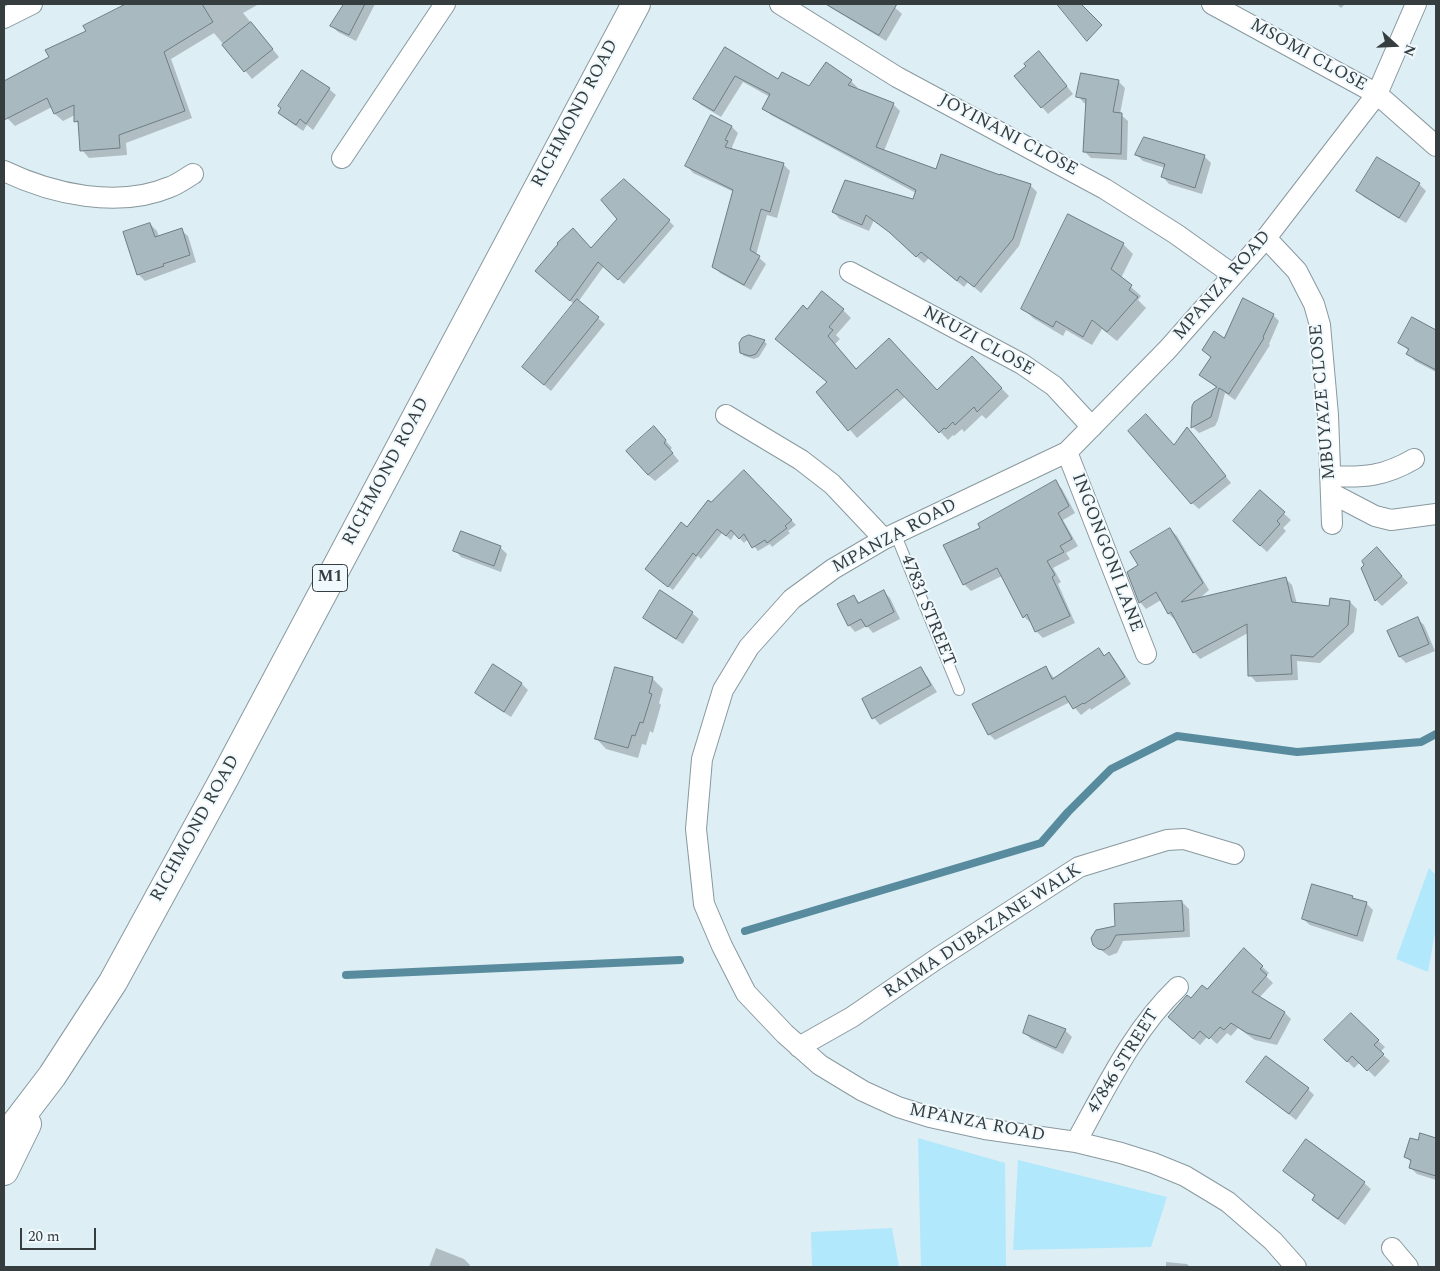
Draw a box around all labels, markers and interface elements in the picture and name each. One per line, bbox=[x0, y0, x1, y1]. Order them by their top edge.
street label: MSOMI CLOSE bbox=[1246, 15, 1370, 97]
north arrow bbox=[1370, 20, 1420, 70]
street label: RICHMOND ROAD bbox=[528, 36, 624, 192]
text: N bbox=[1398, 41, 1421, 59]
street label: JOYINANI CLOSE bbox=[935, 90, 1081, 182]
street label: MPANZA ROAD bbox=[1170, 227, 1276, 345]
street label: NKUZI CLOSE bbox=[918, 302, 1038, 382]
street label: MBUYAZE CLOSE bbox=[1306, 323, 1342, 481]
street label: RICHMOND ROAD bbox=[339, 394, 435, 550]
street label: INGONGONI LANE bbox=[1066, 470, 1146, 636]
street label: MPANZA ROAD bbox=[829, 495, 961, 579]
street label: 47831 STREET bbox=[895, 552, 959, 670]
road number: M1 bbox=[312, 564, 348, 592]
street label: RICHMOND ROAD bbox=[147, 752, 245, 906]
street label: RAIMA DUBAZANE WALK bbox=[880, 860, 1086, 1004]
street label: 47846 STREET bbox=[1083, 1006, 1165, 1118]
street label: MPANZA ROAD bbox=[907, 1100, 1047, 1148]
scale bar bbox=[22, 1218, 99, 1250]
text: 20 m bbox=[28, 1225, 60, 1248]

